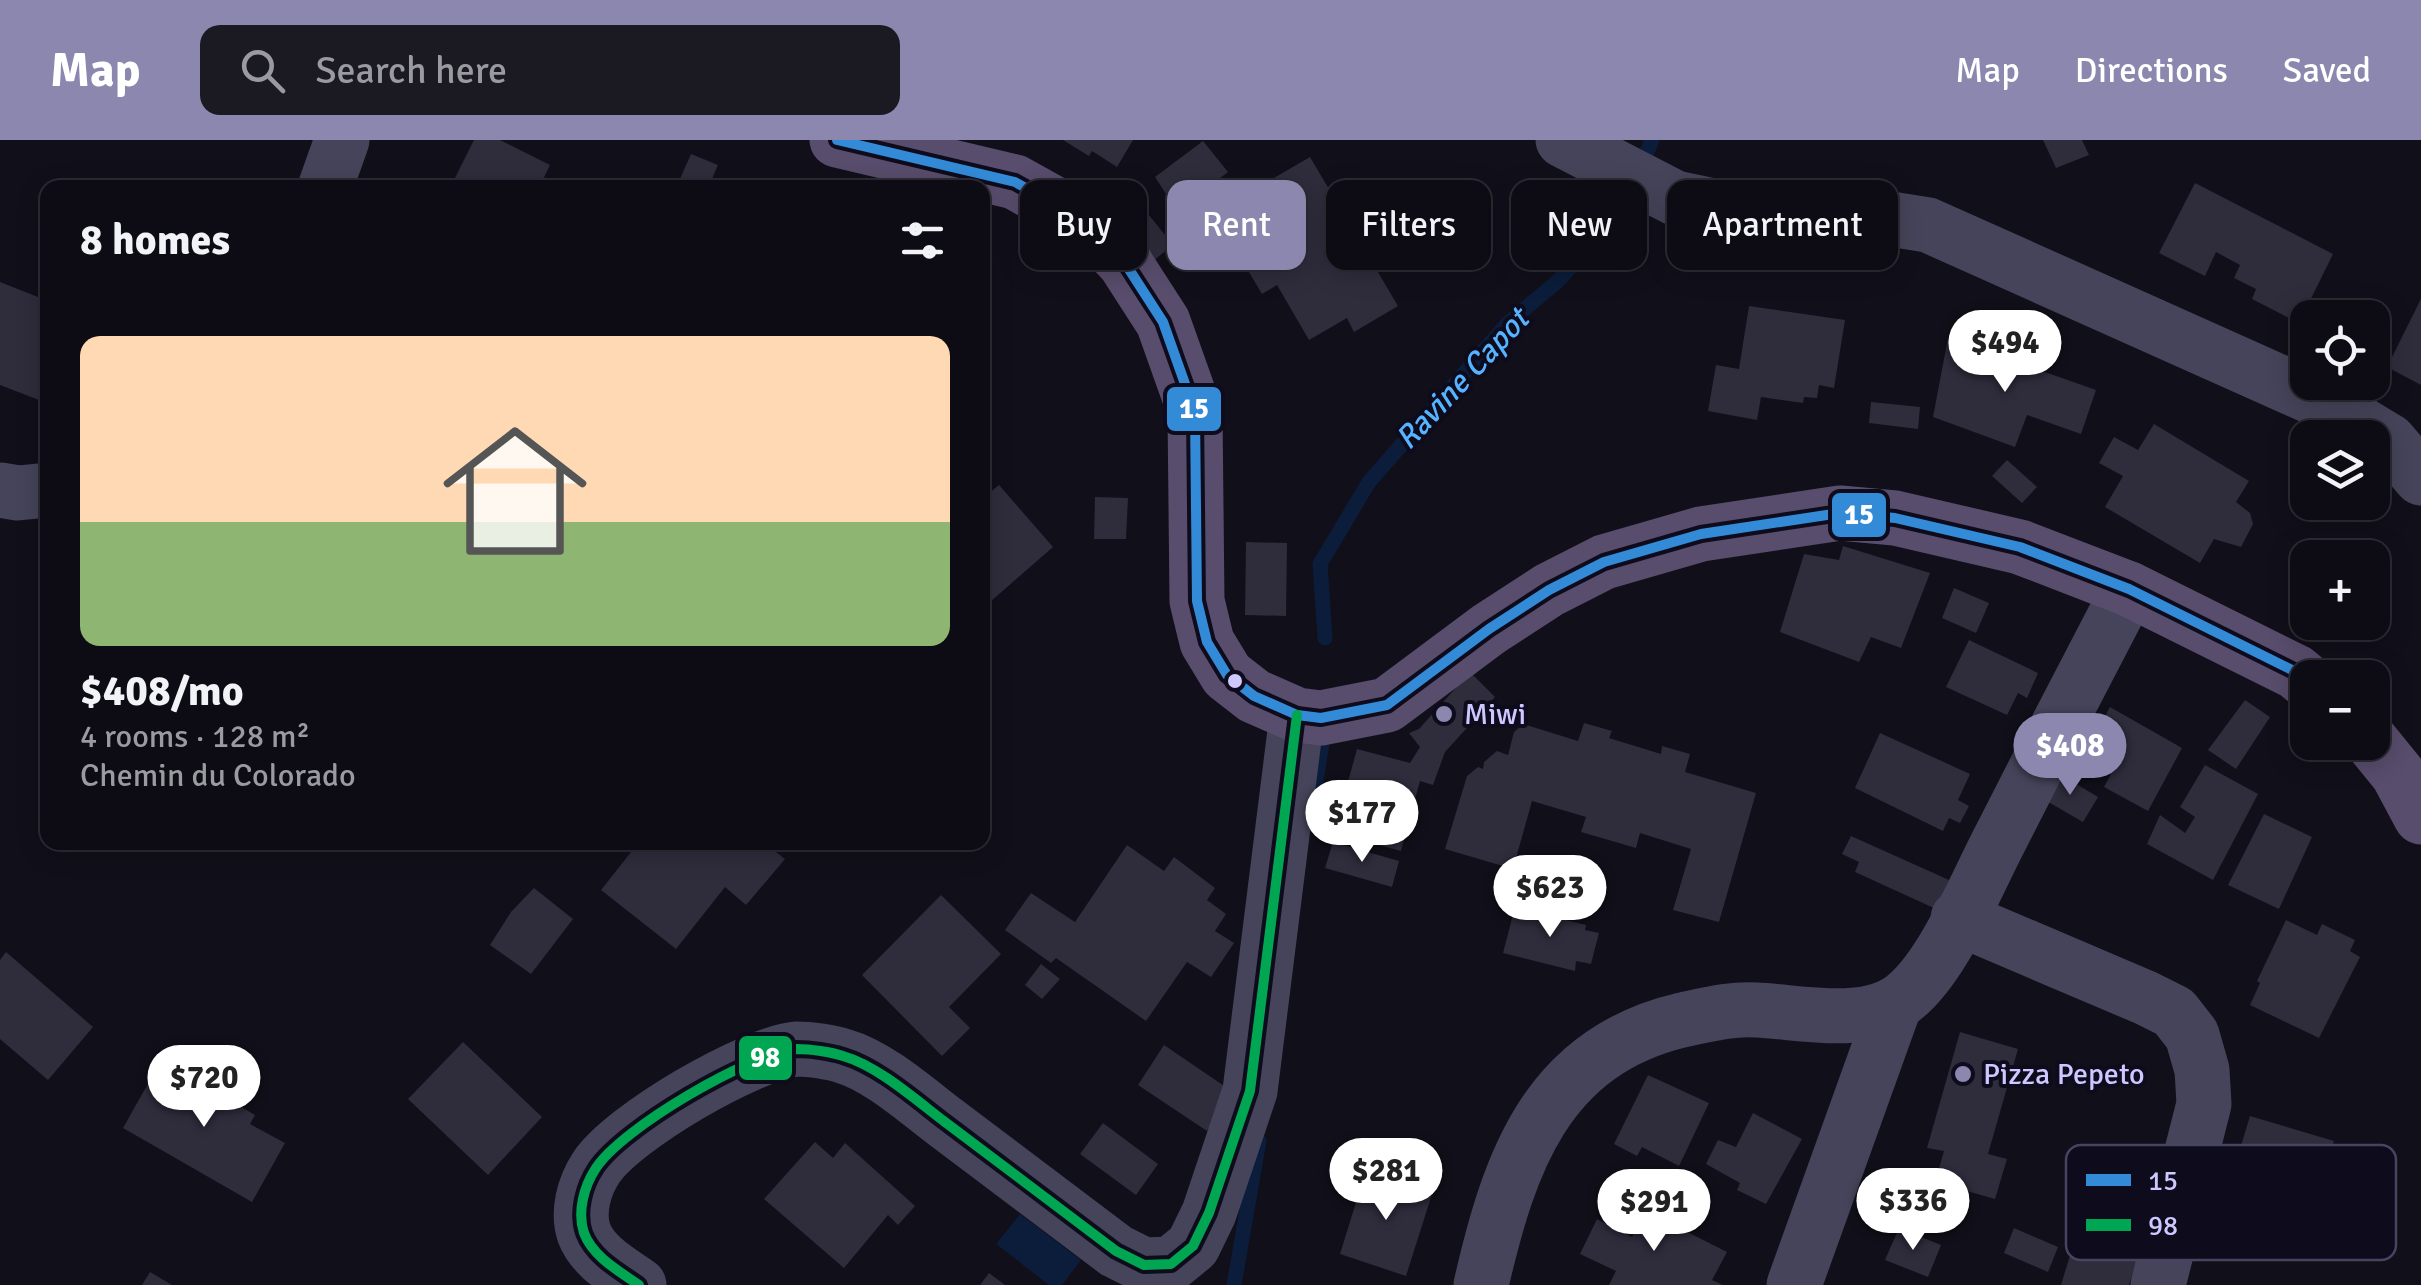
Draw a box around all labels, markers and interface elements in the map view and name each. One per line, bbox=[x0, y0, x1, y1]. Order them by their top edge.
search box bbox=[200, 25, 900, 115]
text: Map bbox=[50, 41, 140, 100]
icon: search bbox=[235, 43, 290, 98]
text: Search here bbox=[315, 47, 507, 94]
text: Map bbox=[1955, 49, 2020, 92]
text: Directions bbox=[2075, 49, 2228, 92]
text: Saved bbox=[2283, 49, 2371, 92]
chip: Buy bbox=[1020, 180, 1147, 270]
chip: Rent bbox=[1167, 180, 1306, 270]
chip: Filters bbox=[1326, 180, 1491, 270]
chip: New bbox=[1511, 180, 1647, 270]
chip: Apartment bbox=[1667, 180, 1898, 270]
icon: filters bbox=[895, 213, 950, 268]
text: 8 homes bbox=[80, 215, 230, 266]
water label: Ravine Capot bbox=[1387, 298, 1540, 457]
map controls bbox=[2290, 300, 2390, 760]
button: locate bbox=[2290, 300, 2390, 400]
pin: $494 bbox=[1946, 310, 2064, 395]
text: $494 bbox=[1970, 323, 2040, 362]
line badge: 15 bbox=[1165, 385, 1223, 433]
text: 15 bbox=[1179, 392, 1209, 426]
icon: home bbox=[425, 401, 605, 581]
button: layers bbox=[2290, 420, 2390, 520]
line badge: 15 bbox=[1830, 491, 1888, 539]
text: 15 bbox=[1844, 498, 1874, 532]
button: + bbox=[2290, 540, 2390, 640]
button: − bbox=[2290, 660, 2390, 760]
text: $408/mo bbox=[80, 666, 244, 717]
unlabelled marker bbox=[1225, 671, 1245, 691]
place label: Miwi bbox=[1464, 696, 1526, 733]
marker: Miwi bbox=[1433, 703, 1455, 725]
pin: $408 bbox=[2011, 713, 2129, 798]
text: 4 rooms · 128 m² bbox=[80, 717, 310, 756]
text: $408 bbox=[2035, 726, 2105, 765]
text: Chemin du Colorado bbox=[80, 756, 356, 795]
pin: $177 bbox=[1303, 780, 1421, 865]
text: $177 bbox=[1327, 793, 1397, 832]
pin: $623 bbox=[1491, 855, 1609, 940]
text: $623 bbox=[1515, 868, 1585, 907]
line badge: 98 bbox=[737, 1034, 794, 1082]
text: 98 bbox=[750, 1041, 780, 1075]
pin: $720 bbox=[145, 1045, 263, 1130]
place label: Pizza Pepeto bbox=[1983, 1056, 2145, 1093]
text: $720 bbox=[169, 1058, 239, 1097]
marker: Pizza Pepeto bbox=[1952, 1063, 1974, 1085]
pin: $281 bbox=[1327, 1138, 1445, 1223]
legend bbox=[2066, 1145, 2396, 1260]
text: $281 bbox=[1351, 1151, 1421, 1190]
text: 15 bbox=[2148, 1164, 2178, 1198]
pin: $336 bbox=[1854, 1168, 1972, 1253]
pin: $291 bbox=[1595, 1169, 1713, 1254]
text: $336 bbox=[1878, 1181, 1948, 1220]
text: $291 bbox=[1619, 1182, 1689, 1221]
text: 98 bbox=[2148, 1209, 2178, 1243]

